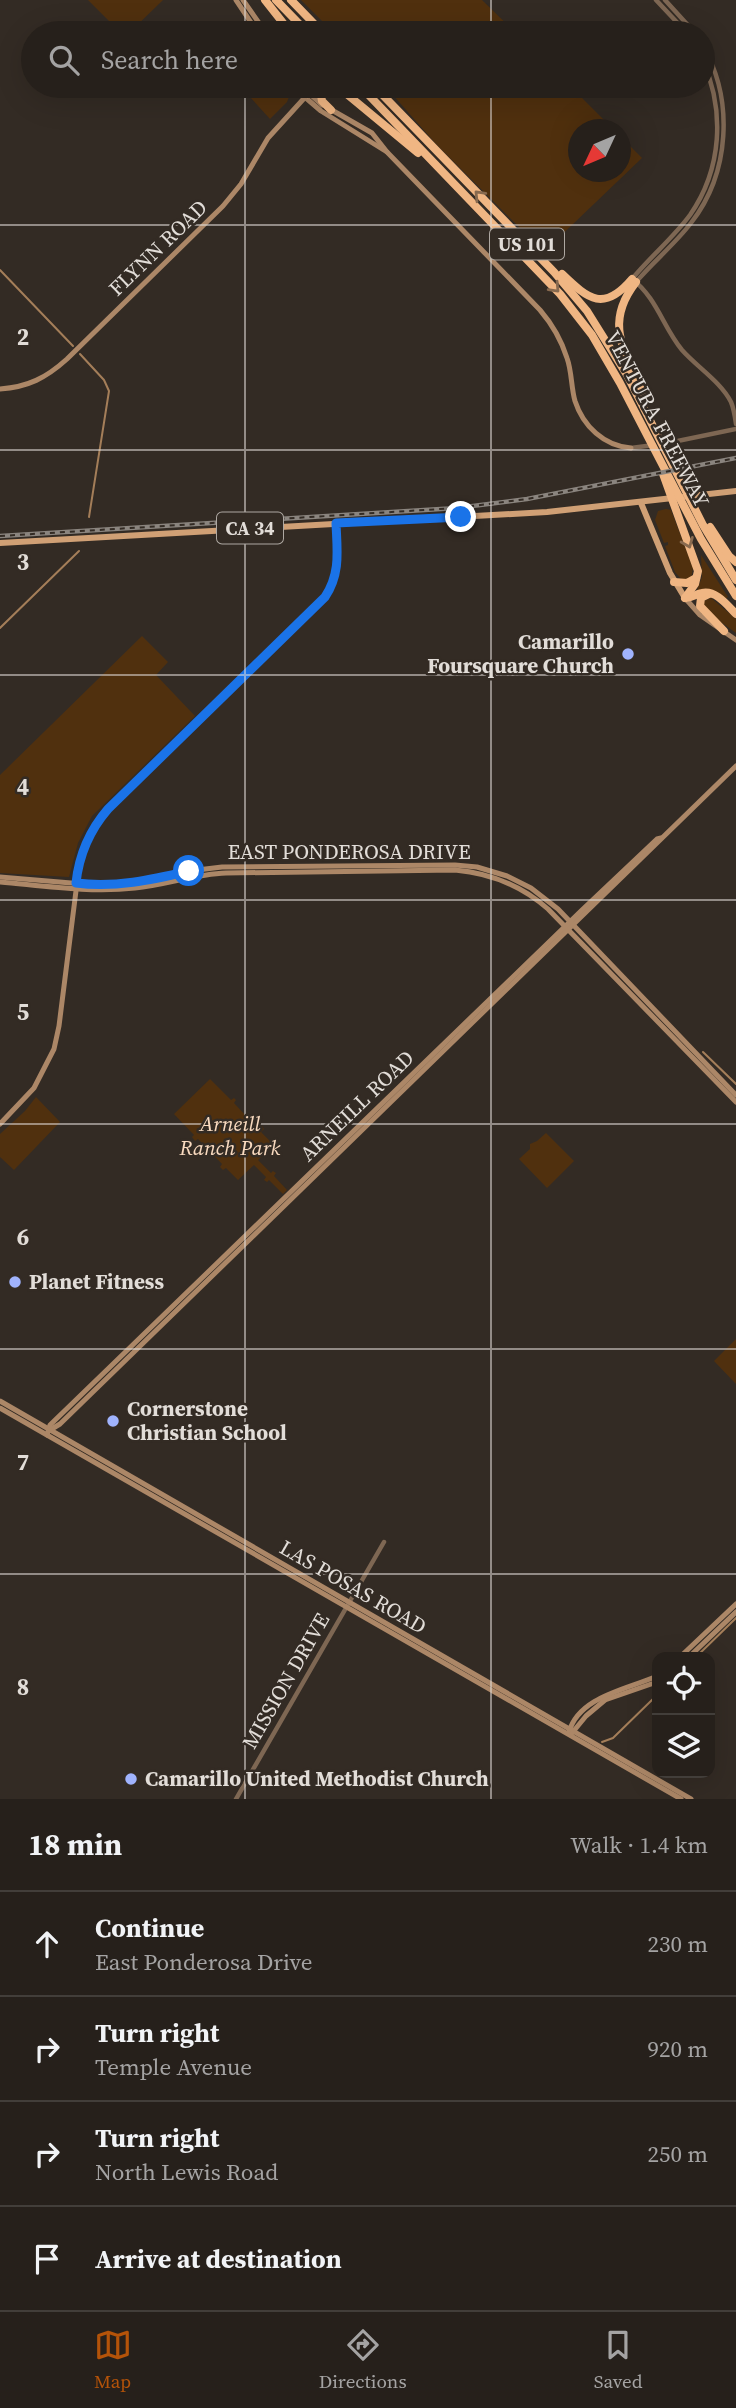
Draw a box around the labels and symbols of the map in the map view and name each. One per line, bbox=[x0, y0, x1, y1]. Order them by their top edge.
north arrow bbox=[568, 119, 631, 182]
one-way arrow bbox=[475, 190, 488, 203]
street label: FLYNN ROAD bbox=[102, 193, 213, 302]
road number: US 101 bbox=[490, 228, 564, 260]
one-way arrow bbox=[546, 280, 559, 293]
text: 2 bbox=[17, 321, 29, 353]
street label: VENTURA FREEWAY bbox=[599, 325, 717, 513]
route end bbox=[445, 501, 476, 532]
road number: CA 34 bbox=[217, 512, 283, 544]
one-way arrow bbox=[680, 536, 694, 548]
text: 3 bbox=[17, 546, 29, 578]
place label: Camarillo Foursquare Church bbox=[427, 627, 614, 680]
marker: Camarillo Foursquare Church bbox=[620, 646, 636, 662]
text: 4 bbox=[17, 771, 29, 803]
street label: EAST PONDEROSA DRIVE bbox=[227, 837, 471, 866]
route start bbox=[173, 855, 204, 886]
text: 5 bbox=[17, 996, 29, 1028]
street label: ARNEILL ROAD bbox=[293, 1044, 420, 1168]
park label: Arneill Ranch Park bbox=[178, 1109, 281, 1162]
text: 6 bbox=[17, 1221, 29, 1253]
place label: Planet Fitness bbox=[29, 1267, 164, 1296]
marker: Planet Fitness bbox=[7, 1274, 23, 1290]
place label: Cornerstone Christian School bbox=[127, 1394, 287, 1447]
marker: Cornerstone Christian School bbox=[105, 1413, 121, 1429]
text: 7 bbox=[17, 1446, 29, 1478]
street label: LAS POSAS ROAD bbox=[274, 1533, 432, 1640]
street label: MISSION DRIVE bbox=[235, 1607, 336, 1754]
text: 8 bbox=[17, 1671, 29, 1703]
place label: Camarillo United Methodist Church bbox=[145, 1764, 489, 1793]
marker: Camarillo United Methodist Church bbox=[123, 1771, 139, 1787]

